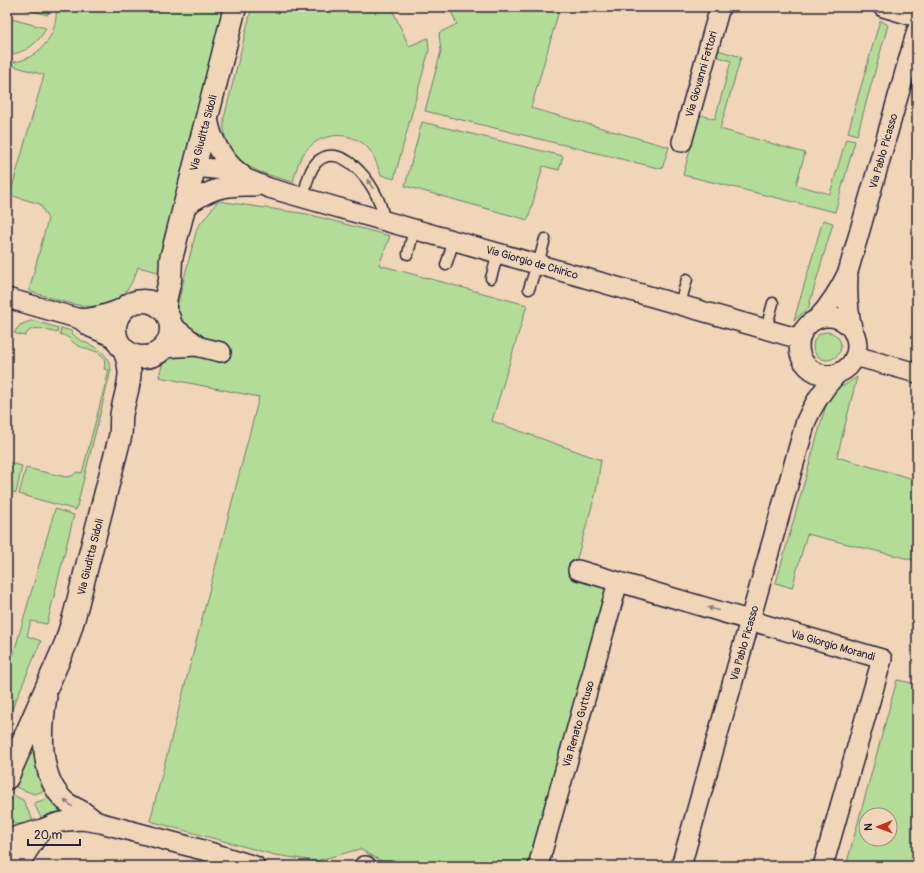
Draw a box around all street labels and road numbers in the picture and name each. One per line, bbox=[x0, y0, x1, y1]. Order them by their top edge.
street label: Via Giovanni Fattori bbox=[683, 29, 720, 119]
street label: Via Giuditta Sidoli bbox=[187, 93, 220, 173]
street label: Via Pablo Picasso bbox=[867, 112, 900, 190]
street label: Via Giorgio de Chirico bbox=[484, 243, 580, 282]
street label: Via Giuditta Sidoli bbox=[75, 517, 106, 597]
street label: Via Pablo Picasso bbox=[728, 604, 761, 682]
street label: Via Giorgio Morandi bbox=[789, 627, 877, 664]
street label: Via Renato Guttuso bbox=[560, 679, 597, 769]

